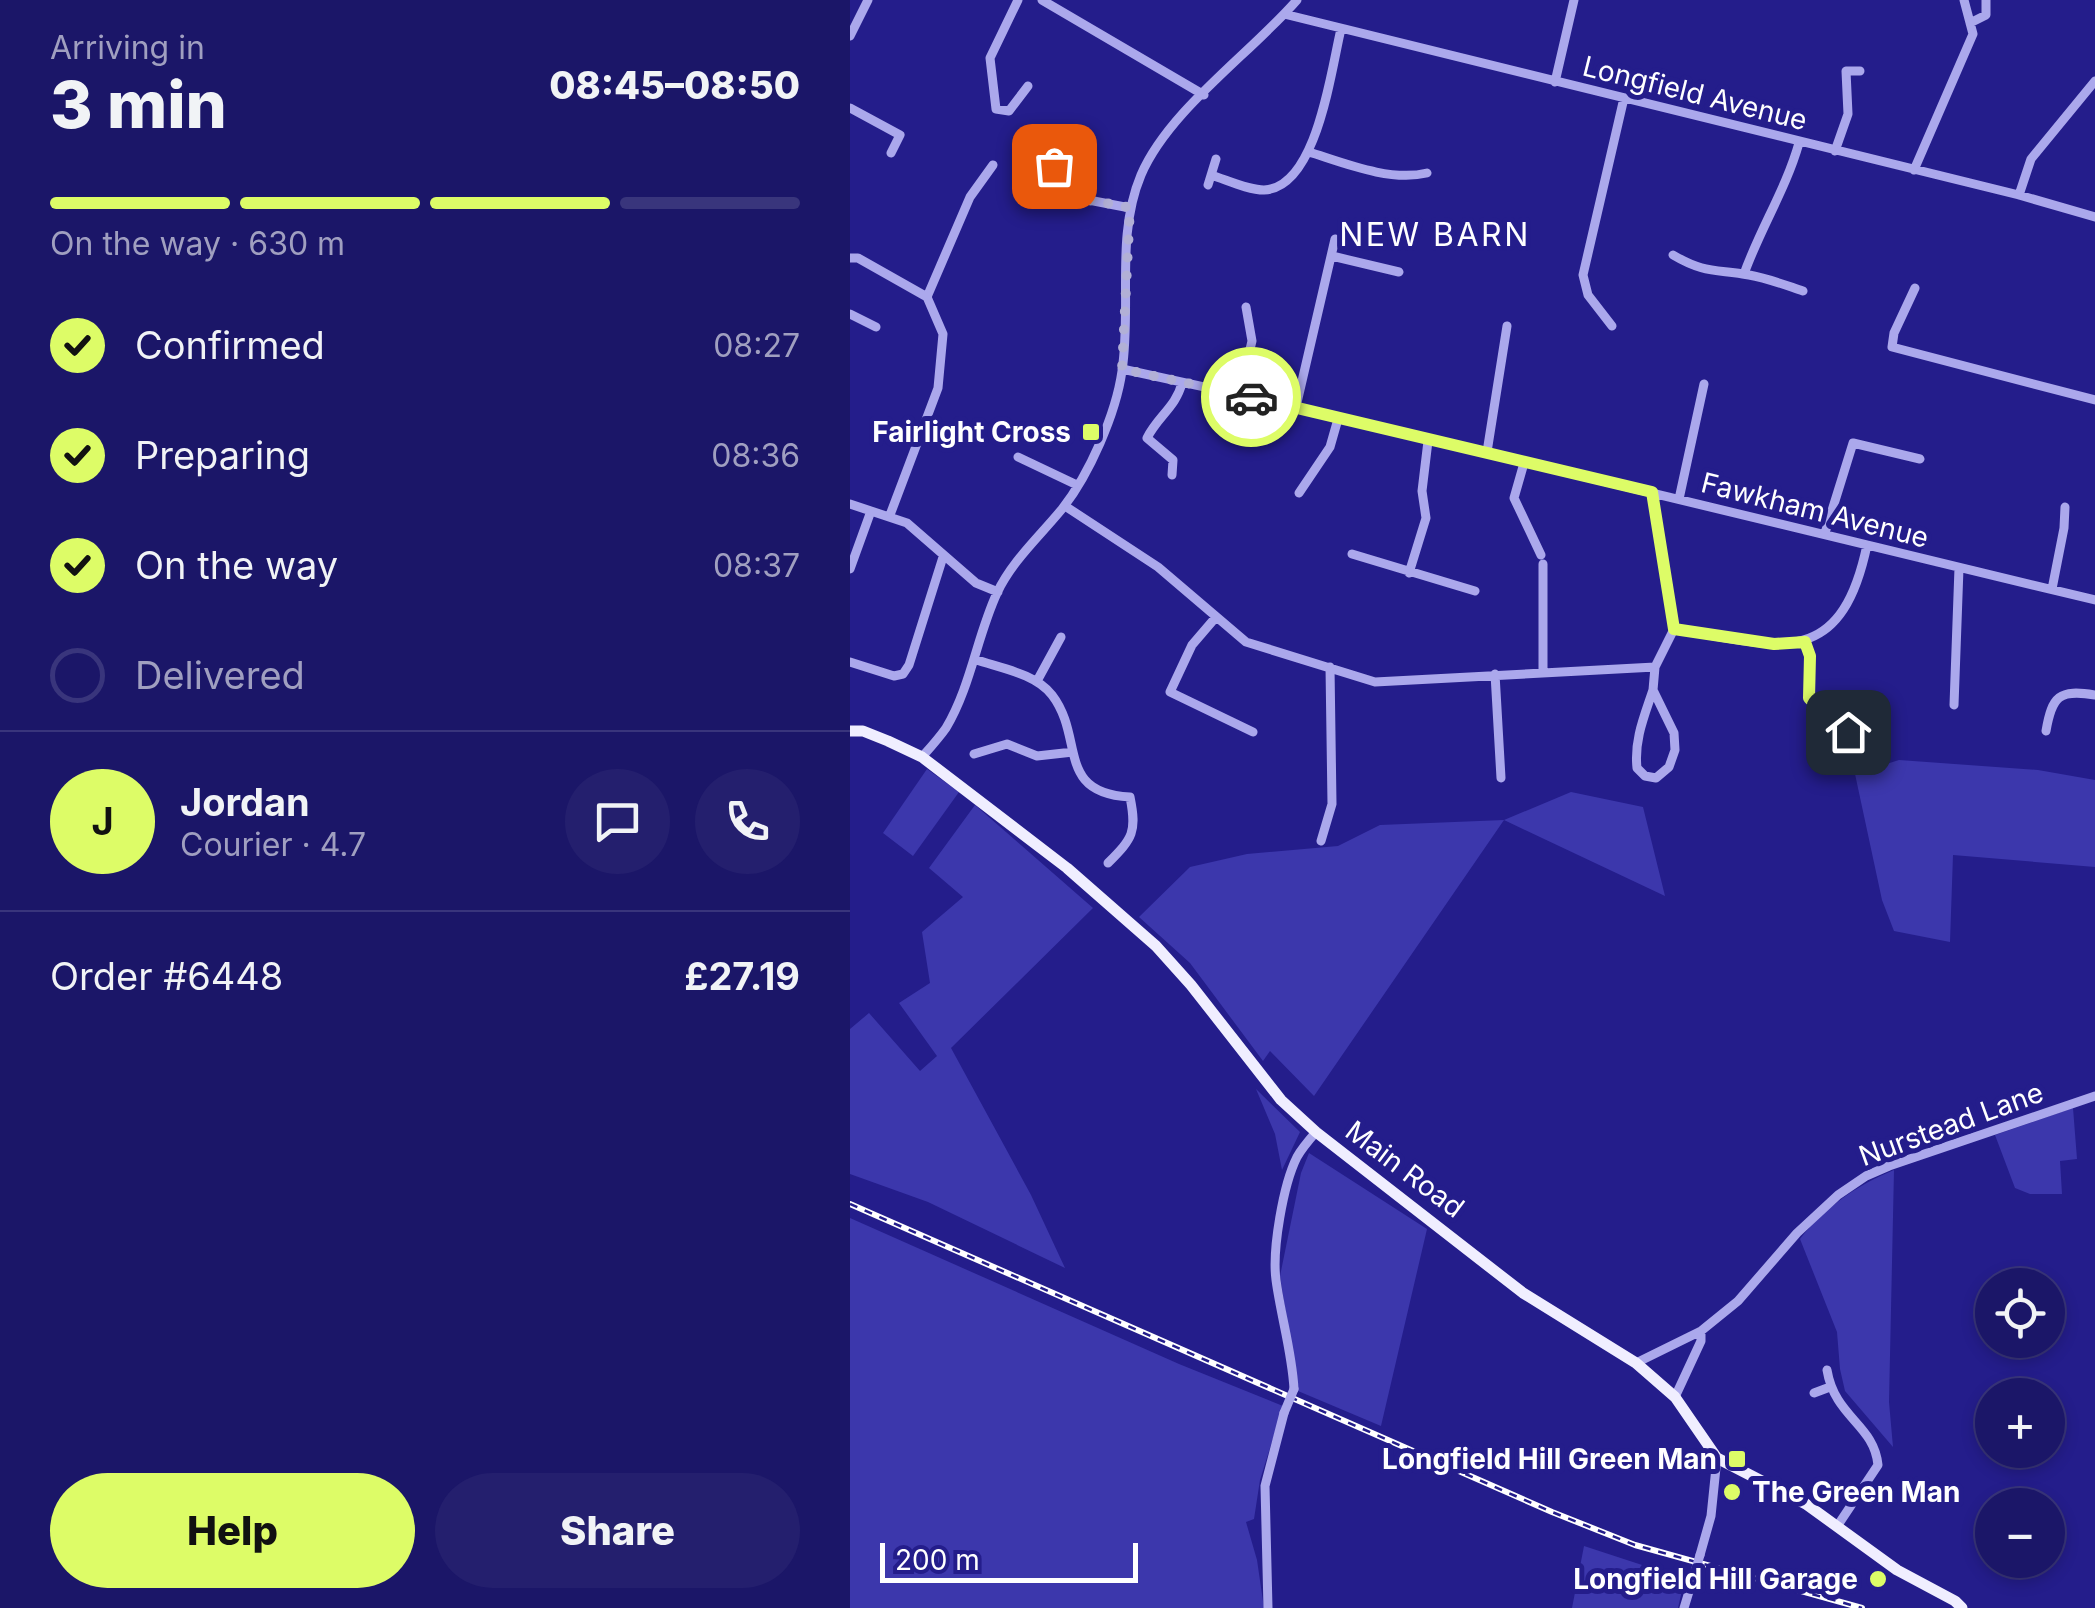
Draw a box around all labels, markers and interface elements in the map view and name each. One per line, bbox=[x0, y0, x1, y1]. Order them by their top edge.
text: Arriving in bbox=[50, 28, 205, 67]
street label: Longfield Avenue bbox=[1579, 49, 1811, 137]
text: 08:45–08:50 bbox=[549, 62, 800, 108]
text: 3 min bbox=[50, 65, 227, 144]
pin bbox=[1012, 124, 1097, 209]
icon: bag bbox=[1027, 139, 1082, 194]
district label: NEW BARN bbox=[1339, 215, 1531, 254]
text: On the way · 630 m bbox=[50, 224, 345, 263]
icon: check bbox=[50, 318, 105, 373]
text: Confirmed bbox=[135, 322, 325, 368]
text: 08:27 bbox=[713, 326, 800, 365]
courier bbox=[1201, 347, 1301, 447]
icon: car bbox=[1224, 370, 1279, 425]
place label: Fairlight Cross bbox=[872, 415, 1071, 449]
marker: Fairlight Cross bbox=[1080, 421, 1102, 443]
icon: check bbox=[50, 428, 105, 483]
text: Preparing bbox=[135, 432, 310, 478]
text: 08:36 bbox=[711, 436, 800, 475]
street label: Fawkham Avenue bbox=[1698, 465, 1932, 555]
icon: check bbox=[50, 538, 105, 593]
text: On the way bbox=[135, 542, 338, 588]
text: 08:37 bbox=[713, 546, 800, 585]
text: Delivered bbox=[135, 652, 305, 698]
pin bbox=[1806, 690, 1891, 775]
icon: home bbox=[1821, 705, 1876, 760]
button: chat bbox=[565, 769, 670, 874]
button: phone bbox=[695, 769, 800, 874]
text: Jordan bbox=[180, 779, 310, 825]
text: J bbox=[91, 798, 114, 844]
text: Courier · 4.7 bbox=[180, 825, 366, 864]
text: Order #6448 bbox=[50, 953, 283, 999]
text: £27.19 bbox=[684, 953, 800, 999]
street label: Nurstead Lane bbox=[1854, 1075, 2048, 1173]
street label: Main Road bbox=[1339, 1113, 1471, 1225]
map controls bbox=[1975, 1268, 2065, 1578]
button: locate bbox=[1975, 1268, 2065, 1358]
button: + bbox=[1975, 1378, 2065, 1468]
place label: Longfield Hill Green Man bbox=[1382, 1442, 1717, 1476]
marker: Longfield Hill Green Man bbox=[1726, 1448, 1748, 1470]
button: Help bbox=[50, 1473, 415, 1588]
button: Share bbox=[435, 1473, 800, 1588]
place label: The Green Man bbox=[1752, 1475, 1960, 1509]
marker: The Green Man bbox=[1721, 1481, 1743, 1503]
button: − bbox=[1975, 1488, 2065, 1578]
scale bar bbox=[880, 1538, 1138, 1582]
text: 200 m bbox=[895, 1543, 980, 1577]
place label: Longfield Hill Garage bbox=[1573, 1562, 1858, 1596]
marker: Longfield Hill Garage bbox=[1867, 1568, 1889, 1590]

